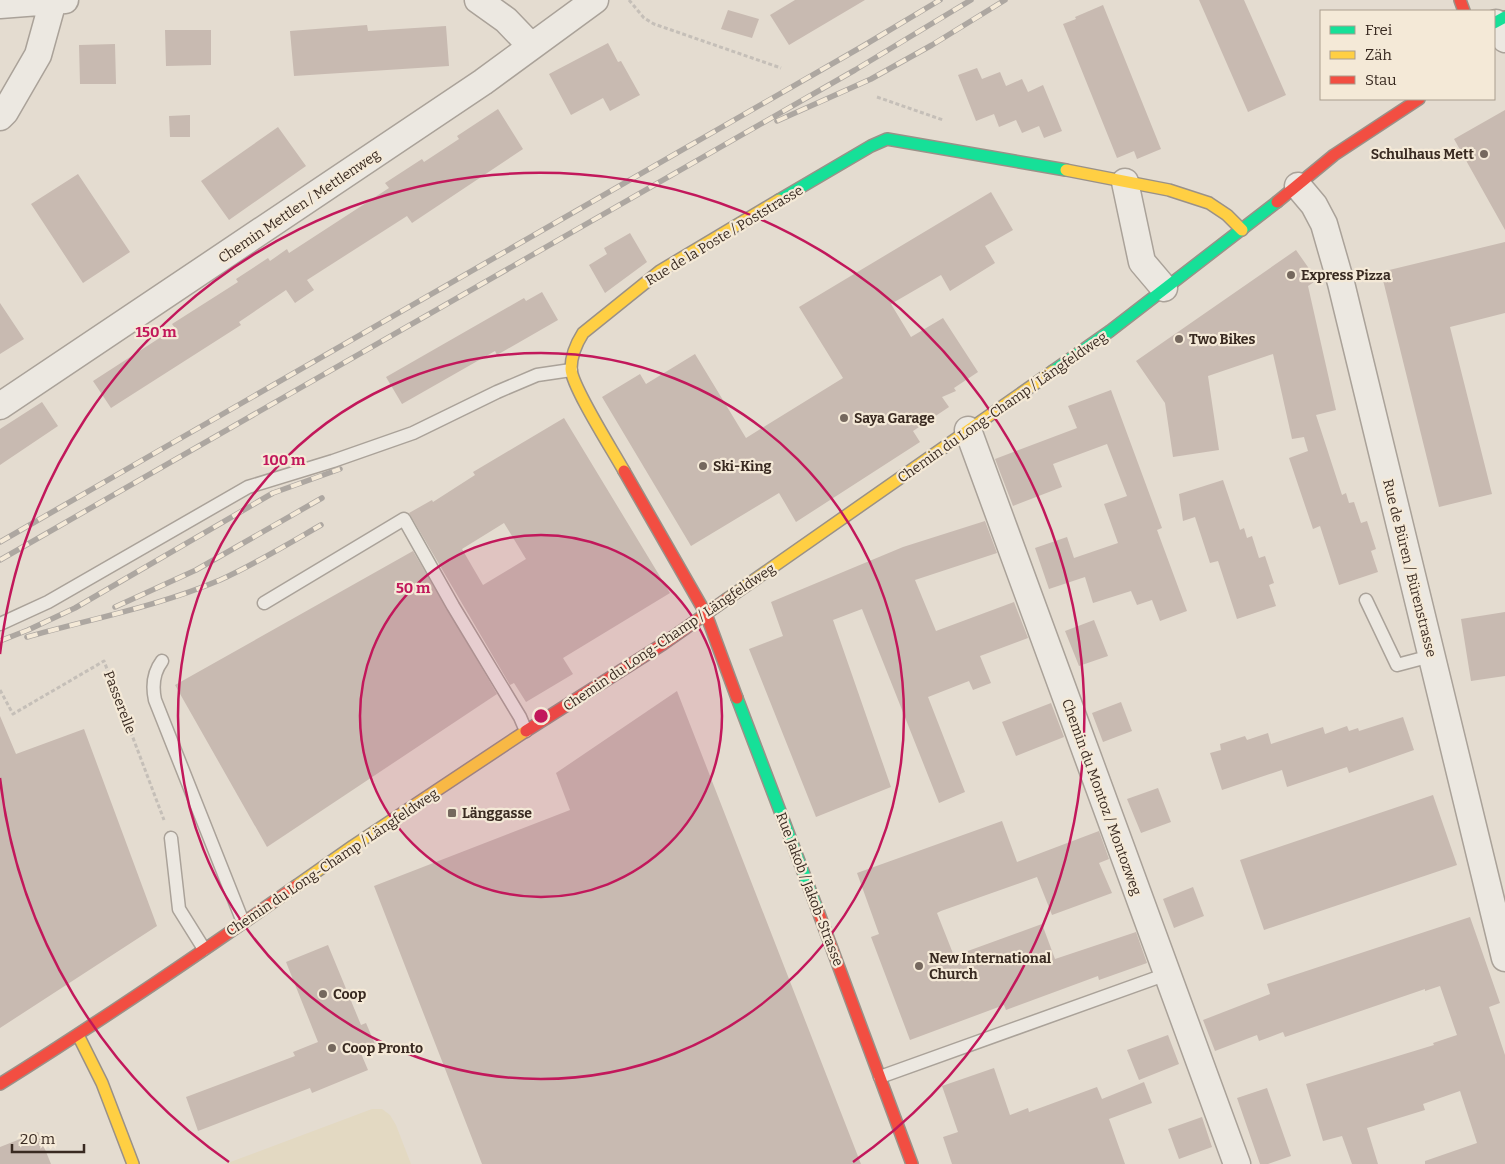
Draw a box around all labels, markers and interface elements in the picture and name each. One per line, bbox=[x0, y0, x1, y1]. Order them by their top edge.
legend bbox=[1320, 10, 1495, 100]
text: Frei bbox=[1365, 21, 1393, 39]
text: Zäh bbox=[1365, 46, 1392, 64]
text: Stau bbox=[1365, 71, 1397, 89]
street label: Chemin Mettlen / Mettlenweg bbox=[215, 146, 383, 267]
place label: Schulhaus Mett bbox=[1371, 146, 1474, 163]
marker: Schulhaus Mett bbox=[1478, 148, 1490, 160]
street label: Rue de la Poste / Poststrasse bbox=[642, 182, 806, 289]
place label: Express Pizza bbox=[1301, 267, 1391, 284]
marker: Express Pizza bbox=[1285, 269, 1297, 281]
text: 150 m bbox=[135, 323, 177, 341]
street label: Chemin du Long-Champ / Längfeldweg bbox=[894, 328, 1111, 487]
place label: Two Bikes bbox=[1189, 331, 1255, 348]
marker: Two Bikes bbox=[1173, 333, 1185, 345]
place label: Saya Garage bbox=[854, 410, 935, 427]
marker: Saya Garage bbox=[838, 412, 850, 424]
text: 100 m bbox=[263, 451, 306, 469]
place label: Ski-King bbox=[713, 458, 772, 475]
marker: Ski-King bbox=[697, 460, 709, 472]
street label: Rue de Büren / Bürenstrasse bbox=[1379, 477, 1440, 659]
street label: Chemin du Long-Champ / Längfeldweg bbox=[560, 560, 779, 715]
text: 50 m bbox=[396, 579, 431, 597]
street label: Passerelle bbox=[100, 668, 139, 736]
street label: Chemin du Montoz / Montozweg bbox=[1058, 697, 1145, 898]
centre of rings bbox=[532, 707, 550, 725]
street label: Chemin du Long-Champ / Längfeldweg bbox=[223, 785, 442, 940]
place label: Länggasse bbox=[462, 805, 532, 822]
marker: Länggasse bbox=[446, 807, 458, 819]
street label: Rue Jakob / Jakob-Strasse bbox=[772, 810, 847, 969]
place label: New International Church bbox=[929, 950, 1052, 983]
marker: New International Church bbox=[913, 960, 925, 972]
place label: Coop bbox=[333, 986, 367, 1003]
marker: Coop bbox=[317, 988, 329, 1000]
place label: Coop Pronto bbox=[342, 1040, 423, 1057]
marker: Coop Pronto bbox=[326, 1042, 338, 1054]
scale bar bbox=[12, 1122, 85, 1154]
text: 20 m bbox=[20, 1130, 56, 1148]

